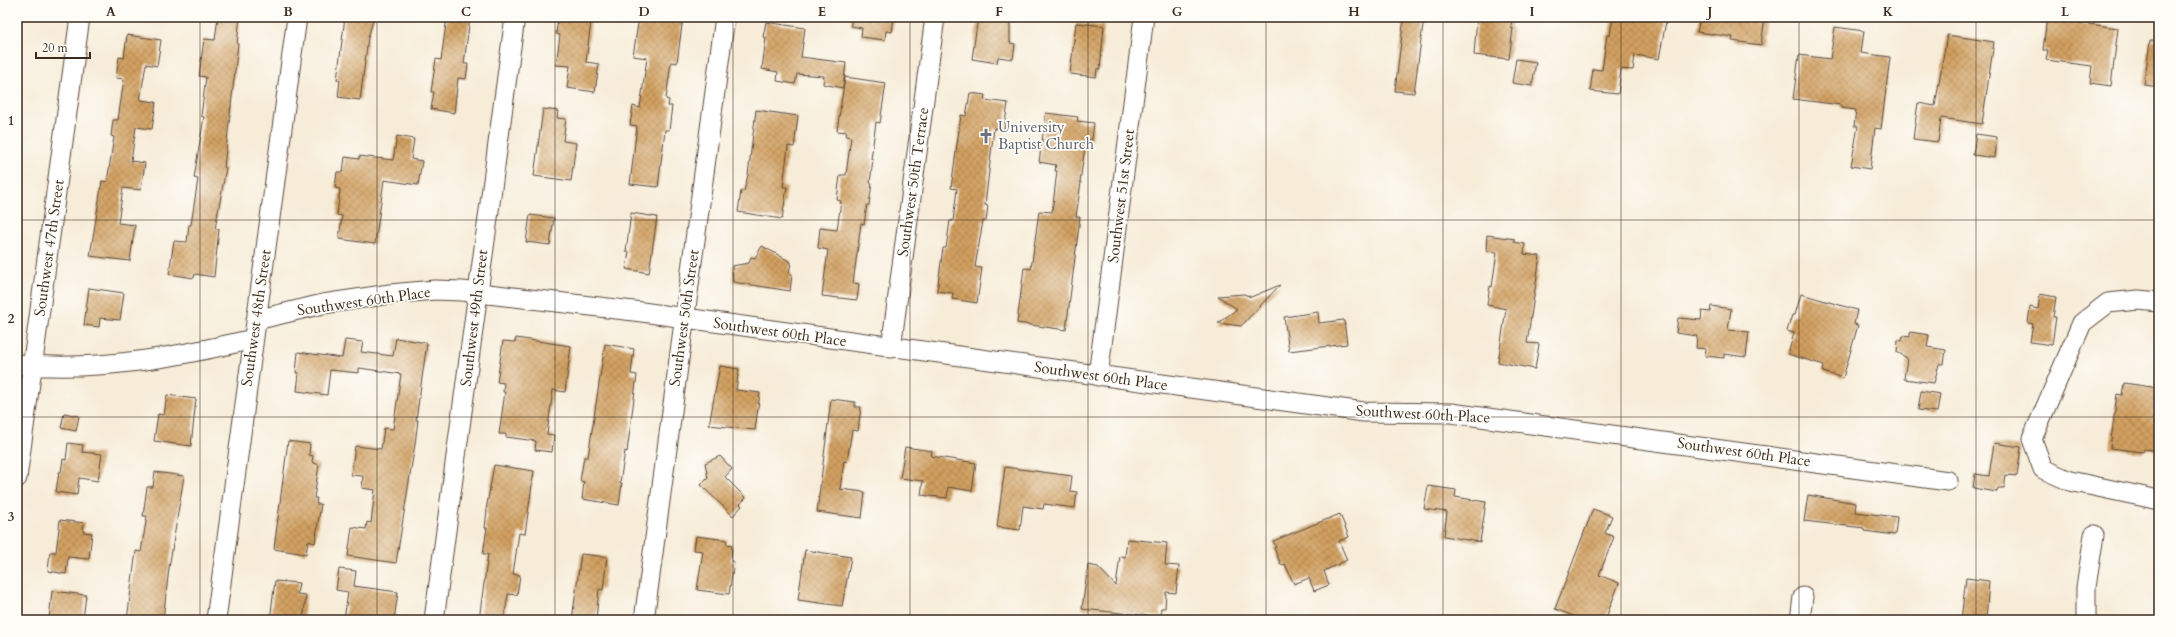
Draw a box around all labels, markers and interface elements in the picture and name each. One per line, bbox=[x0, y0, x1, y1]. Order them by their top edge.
text: A bbox=[106, 3, 116, 21]
text: B bbox=[283, 3, 293, 21]
text: C bbox=[461, 3, 471, 21]
text: D bbox=[638, 3, 650, 21]
text: E bbox=[818, 3, 826, 21]
text: F bbox=[995, 3, 1003, 21]
text: G bbox=[1172, 3, 1183, 21]
text: H bbox=[1348, 3, 1360, 21]
text: I bbox=[1529, 3, 1535, 21]
text: J bbox=[1706, 3, 1713, 21]
text: K bbox=[1883, 3, 1894, 21]
text: L bbox=[2061, 3, 2070, 21]
scale bar bbox=[36, 34, 90, 60]
text: 20 m bbox=[42, 40, 69, 56]
street label: Southwest 50th Terrace bbox=[893, 106, 933, 258]
text: 1 bbox=[8, 112, 14, 130]
place label: University Baptist Church bbox=[998, 117, 1095, 154]
church icon: University Baptist Church bbox=[977, 127, 995, 145]
street label: Southwest 51st Street bbox=[1103, 128, 1139, 264]
street label: Southwest 47th Street bbox=[30, 178, 69, 318]
street label: Southwest 48th Street bbox=[237, 248, 276, 388]
street label: Southwest 49th Street bbox=[456, 248, 492, 388]
street label: Southwest 50th Street bbox=[665, 248, 704, 388]
street label: Southwest 60th Place bbox=[296, 282, 432, 320]
text: 2 bbox=[8, 310, 15, 328]
street label: Southwest 60th Place bbox=[712, 313, 848, 351]
street label: Southwest 60th Place bbox=[1033, 357, 1169, 395]
street label: Southwest 60th Place bbox=[1355, 400, 1491, 428]
street label: Southwest 60th Place bbox=[1676, 433, 1812, 471]
text: 3 bbox=[8, 508, 15, 526]

